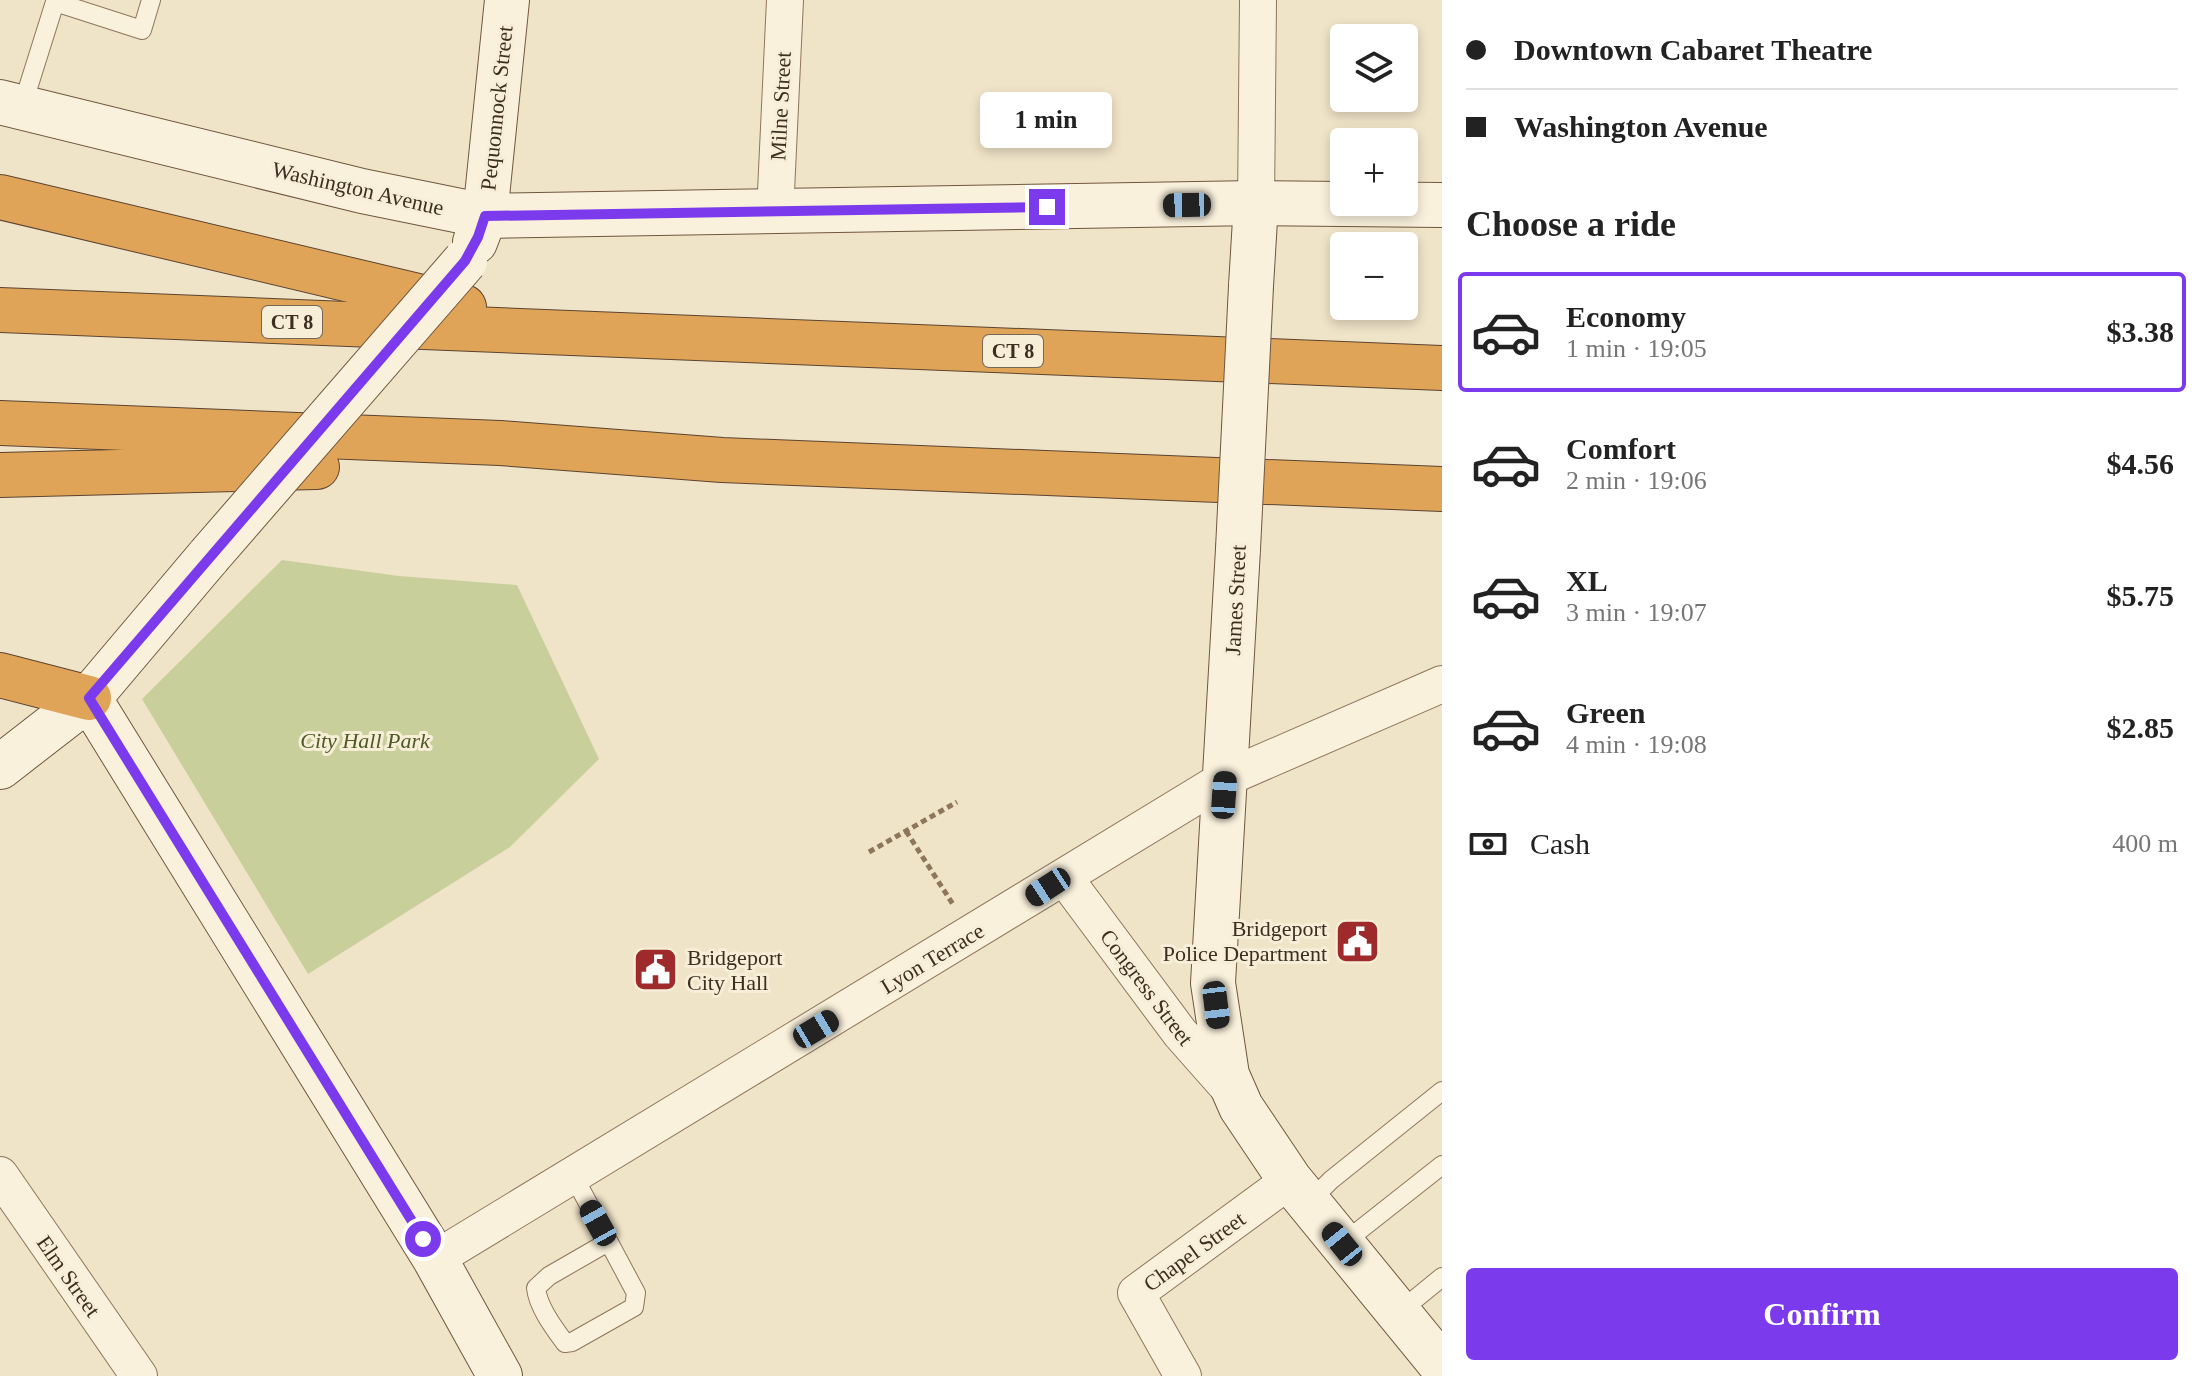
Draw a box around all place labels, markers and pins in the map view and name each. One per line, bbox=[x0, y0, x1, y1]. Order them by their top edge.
place label: Bridgeport Police Department bbox=[1163, 916, 1327, 966]
public building icon: Bridgeport Police Department bbox=[1334, 917, 1382, 965]
place label: Bridgeport City Hall bbox=[687, 945, 782, 995]
public building icon: Bridgeport City Hall bbox=[632, 946, 680, 994]

